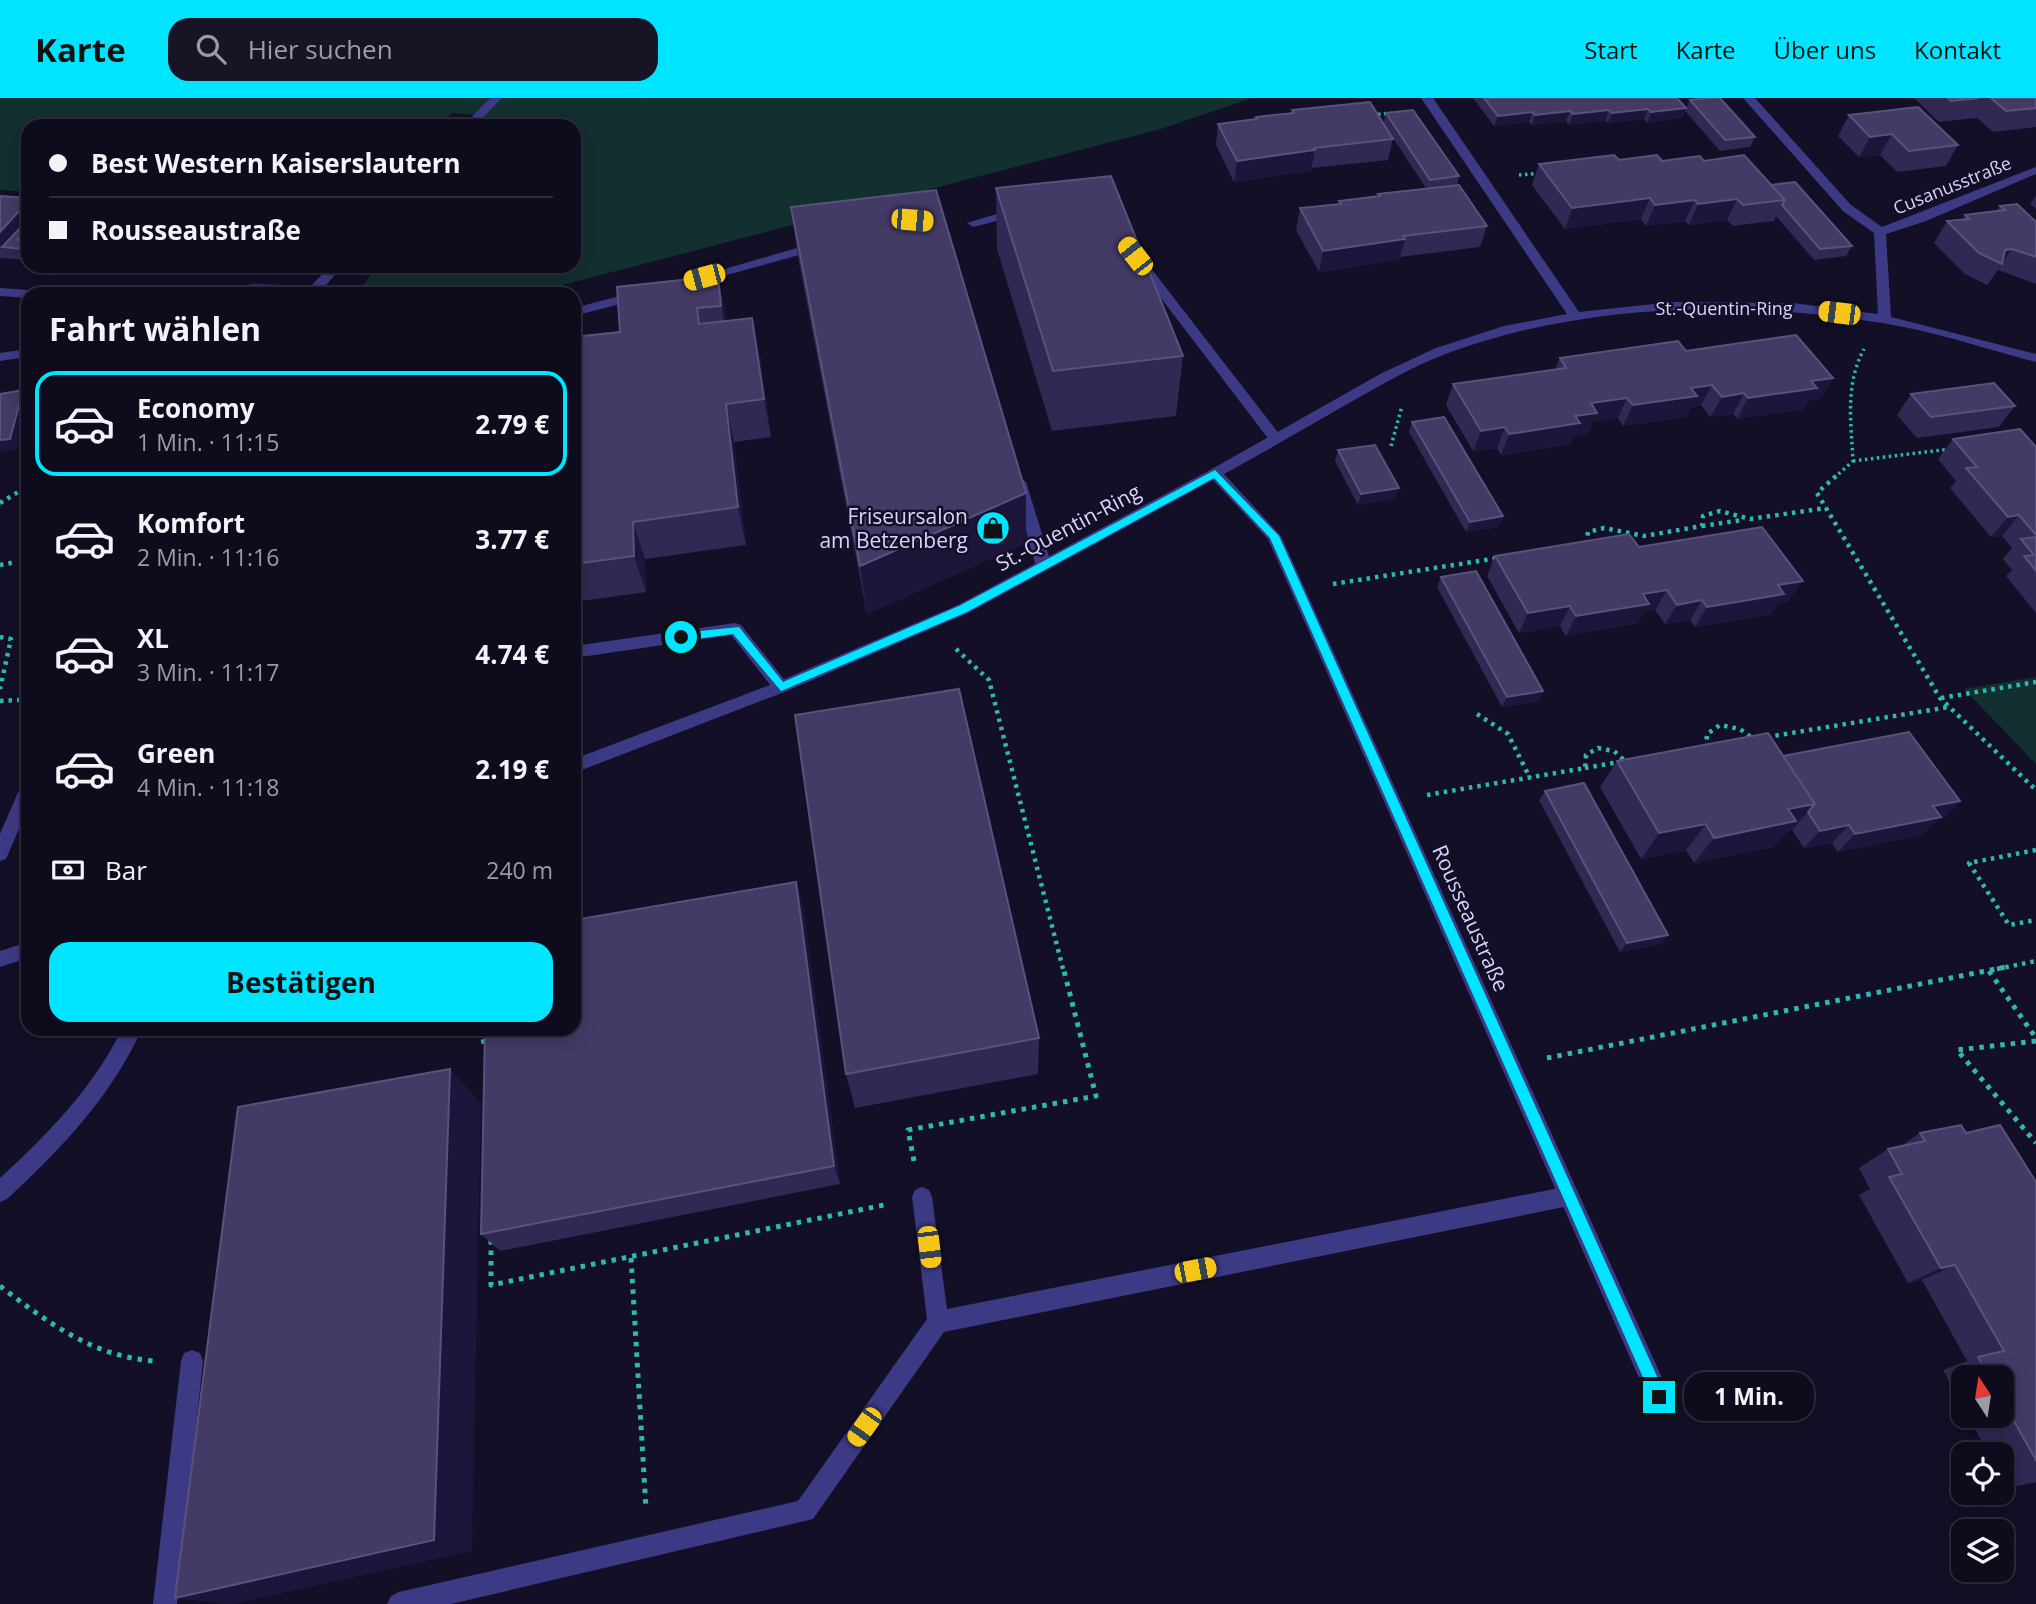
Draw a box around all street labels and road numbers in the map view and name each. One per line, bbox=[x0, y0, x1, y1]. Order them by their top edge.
street label: Cusanusstraße bbox=[1889, 150, 2015, 220]
street label: St.-Quentin-Ring bbox=[1655, 296, 1793, 320]
street label: St.-Quentin-Ring bbox=[991, 477, 1145, 577]
street label: Rousseaustraße bbox=[1426, 840, 1516, 996]

